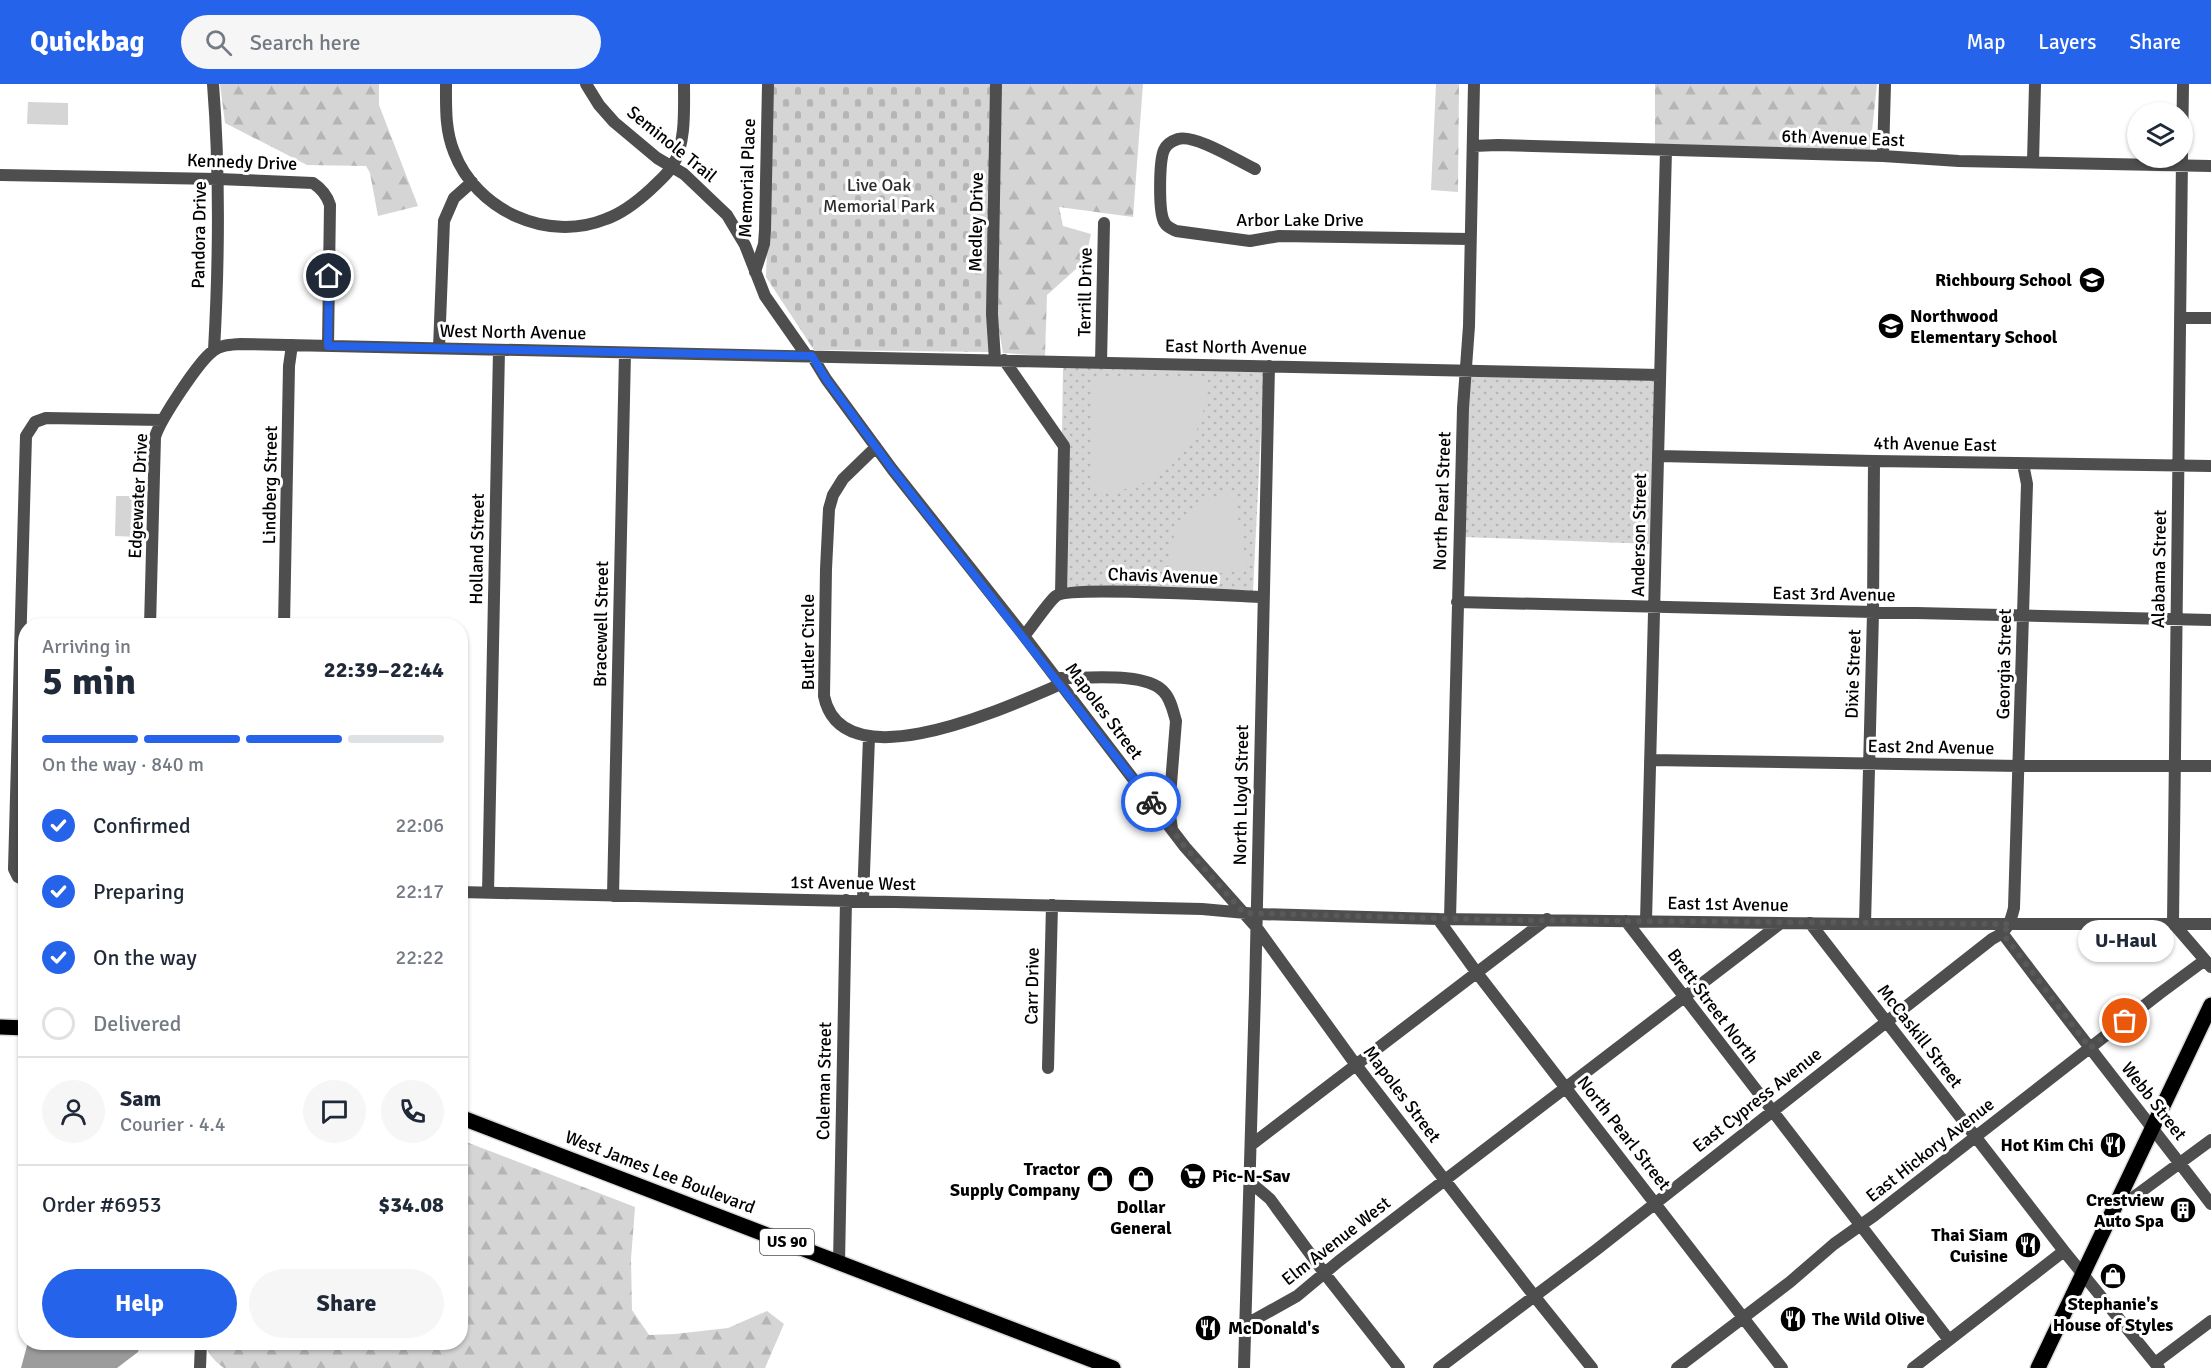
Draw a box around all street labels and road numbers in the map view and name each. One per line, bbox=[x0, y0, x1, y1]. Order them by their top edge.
street label: Seminole Trail bbox=[623, 101, 721, 187]
street label: Memorial Place bbox=[734, 118, 760, 238]
street label: 6th Avenue East bbox=[1781, 125, 1905, 151]
street label: Kennedy Drive bbox=[187, 149, 297, 175]
street label: Medley Drive bbox=[964, 172, 988, 272]
street label: Pandora Drive bbox=[187, 181, 211, 289]
street label: Arbor Lake Drive bbox=[1236, 209, 1364, 231]
street label: Terrill Drive bbox=[1073, 247, 1097, 337]
street label: West North Avenue bbox=[439, 320, 587, 344]
street label: East North Avenue bbox=[1165, 335, 1307, 359]
street label: Lindberg Street bbox=[258, 425, 282, 545]
street label: North Pearl Street bbox=[1429, 431, 1455, 571]
street label: 4th Avenue East bbox=[1873, 432, 1997, 456]
street label: Edgewater Drive bbox=[124, 433, 152, 559]
street label: Anderson Street bbox=[1627, 473, 1651, 597]
street label: Holland Street bbox=[465, 493, 489, 605]
street label: Alabama Street bbox=[2147, 510, 2171, 628]
street label: Bracewell Street bbox=[589, 561, 613, 687]
street label: Chavis Avenue bbox=[1107, 563, 1219, 589]
street label: East 3rd Avenue bbox=[1772, 582, 1896, 606]
street label: Butler Circle bbox=[797, 594, 819, 690]
street label: Georgia Street bbox=[1992, 608, 2016, 720]
street label: Dixie Street bbox=[1840, 629, 1866, 719]
street label: Mapoles Street bbox=[1060, 658, 1148, 764]
street label: North Lloyd Street bbox=[1229, 724, 1253, 866]
street label: East 2nd Avenue bbox=[1867, 735, 1995, 759]
street label: 1st Avenue West bbox=[790, 871, 916, 895]
street label: East 1st Avenue bbox=[1667, 892, 1789, 916]
street label: Brett Street North bbox=[1663, 944, 1763, 1068]
street label: Carr Drive bbox=[1020, 947, 1044, 1025]
street label: McCaskill Street bbox=[1873, 980, 1967, 1092]
street label: Coleman Street bbox=[812, 1022, 836, 1140]
street label: Mapoles Street bbox=[1358, 1041, 1446, 1147]
street label: East Cypress Avenue bbox=[1688, 1043, 1826, 1157]
street label: Webb Street bbox=[2117, 1057, 2191, 1145]
street label: North Pearl Street bbox=[1572, 1071, 1676, 1195]
street label: East Hickory Avenue bbox=[1862, 1093, 1998, 1207]
street label: West James Lee Boulevard bbox=[562, 1126, 758, 1218]
street label: Elm Avenue West bbox=[1277, 1192, 1395, 1290]
road number: US 90 bbox=[760, 1229, 814, 1255]

